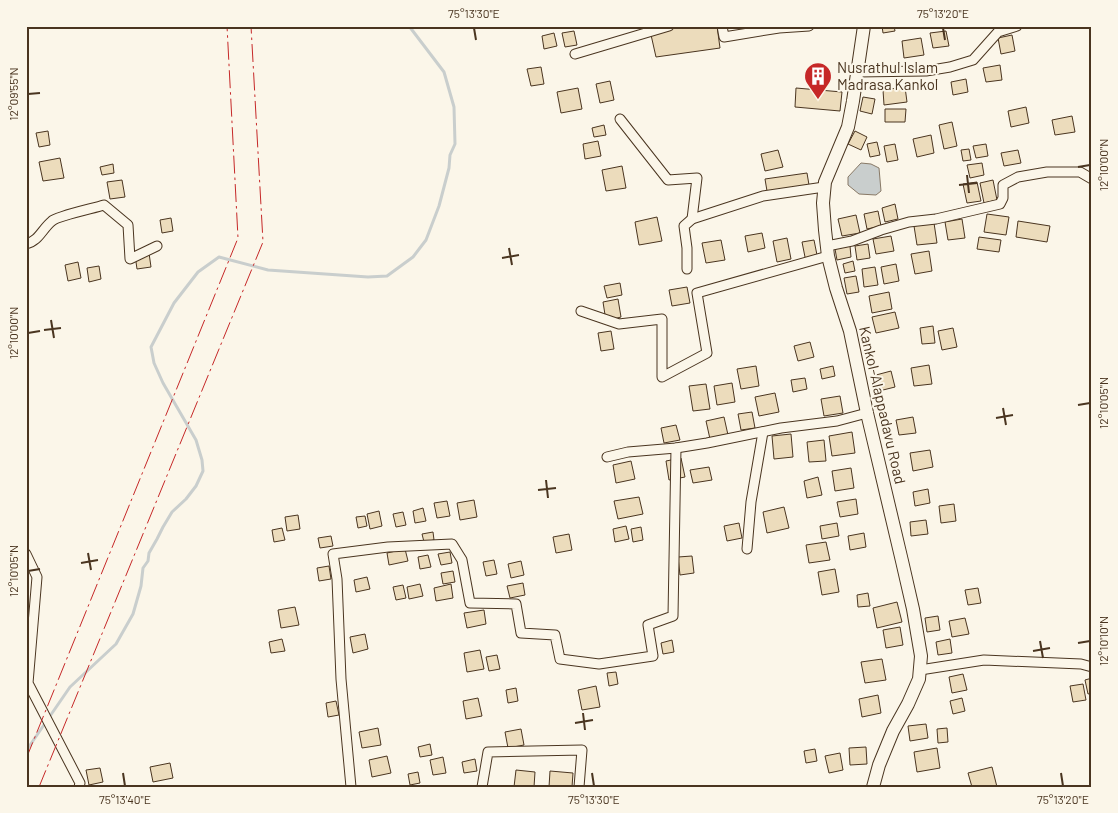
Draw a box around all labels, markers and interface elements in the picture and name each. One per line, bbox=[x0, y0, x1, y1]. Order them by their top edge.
text: 75°13'30"E bbox=[448, 6, 500, 20]
text: 75°13'20"E bbox=[917, 6, 969, 20]
place label: Nusrathul Islam Madrasa Kankol bbox=[837, 58, 938, 93]
building icon: Nusrathul Islam Madrasa Kankol bbox=[803, 61, 833, 100]
text: 12°09'55"N bbox=[6, 67, 20, 121]
text: 12°10'00"N bbox=[1096, 139, 1110, 191]
text: 12°10'00"N bbox=[6, 307, 20, 359]
street label: Kankol-Alappadavu Road bbox=[856, 324, 910, 486]
text: 12°10'05"N bbox=[1096, 377, 1110, 429]
text: 12°10'05"N bbox=[6, 545, 20, 597]
text: 12°10'10"N bbox=[1096, 616, 1110, 666]
text: 75°13'40"E bbox=[99, 792, 151, 806]
text: 75°13'30"E bbox=[568, 792, 620, 806]
text: 75°13'20"E bbox=[1037, 792, 1089, 806]

